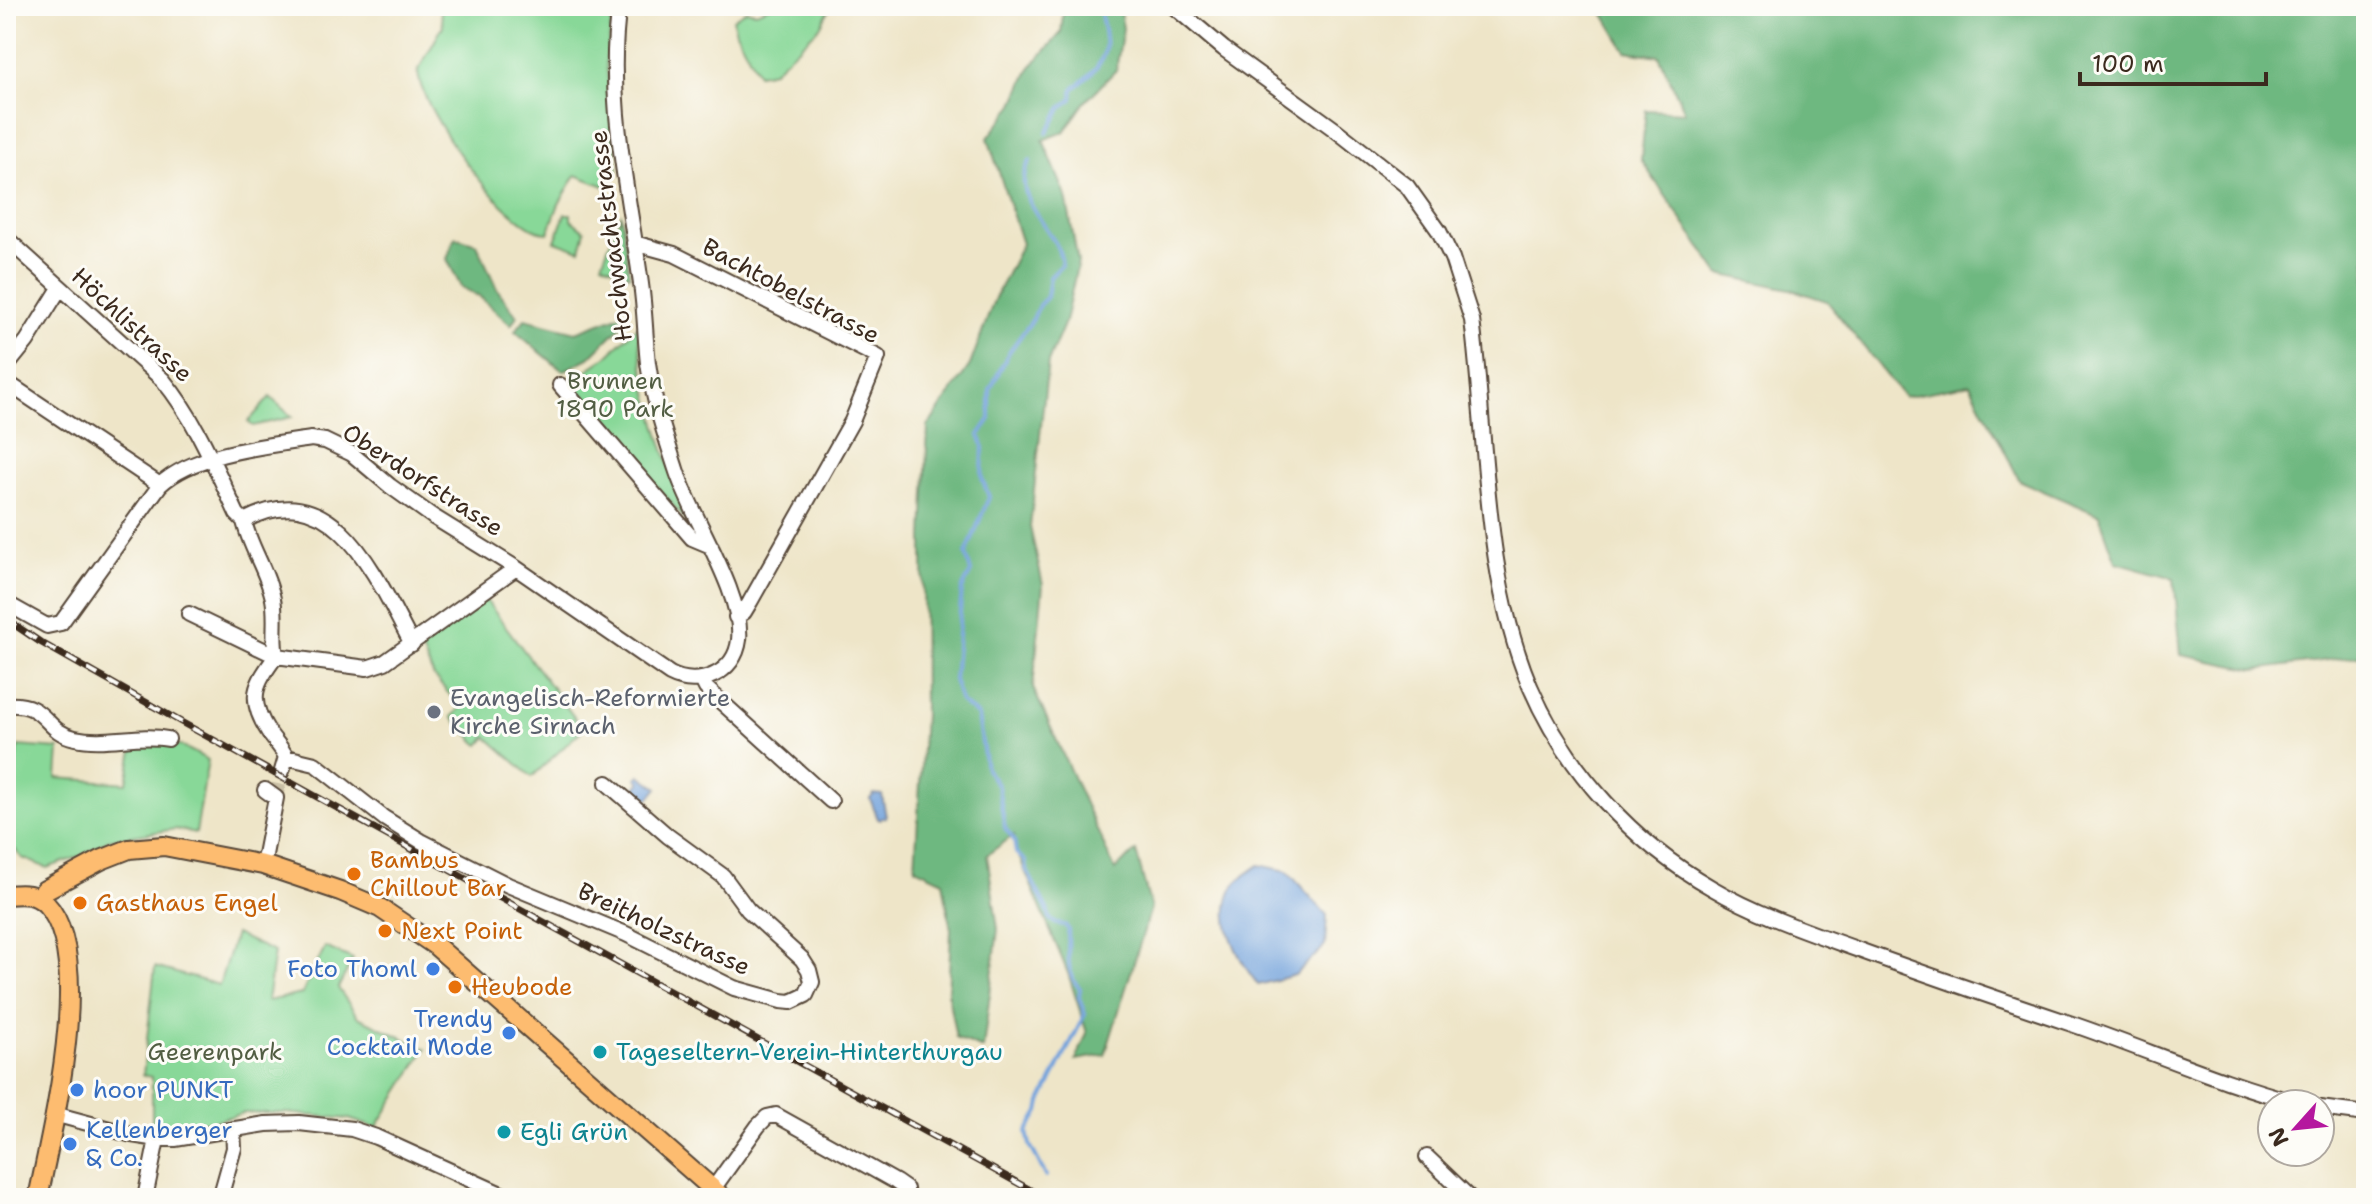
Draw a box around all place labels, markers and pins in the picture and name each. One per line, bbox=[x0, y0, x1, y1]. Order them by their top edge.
place label: Evangelisch-Reformierte Kirche Sirnach bbox=[450, 682, 730, 742]
marker: Evangelisch-Reformierte Kirche Sirnach bbox=[425, 703, 443, 721]
place label: Bambus Chillout Bar bbox=[370, 844, 507, 904]
marker: Bambus Chillout Bar bbox=[345, 865, 363, 883]
place label: Gasthaus Engel bbox=[96, 887, 278, 919]
marker: Gasthaus Engel bbox=[71, 894, 89, 912]
place label: Next Point bbox=[401, 915, 523, 947]
marker: Next Point bbox=[376, 922, 394, 940]
place label: Foto Thoml bbox=[287, 953, 418, 985]
marker: Foto Thoml bbox=[424, 960, 442, 978]
place label: Heubode bbox=[471, 971, 573, 1003]
marker: Heubode bbox=[446, 978, 464, 996]
place label: Trendy Cocktail Mode bbox=[327, 1003, 493, 1063]
marker: Trendy Cocktail Mode bbox=[500, 1024, 518, 1042]
place label: Tageseltern-Verein-Hinterthurgau bbox=[616, 1036, 1003, 1068]
marker: Tageseltern-Verein-Hinterthurgau bbox=[591, 1043, 609, 1061]
place label: hoor PUNKT bbox=[93, 1074, 234, 1106]
marker: hoor PUNKT bbox=[68, 1081, 86, 1099]
place label: Kellenberger & Co. bbox=[86, 1114, 233, 1174]
place label: Egli Grün bbox=[520, 1116, 628, 1148]
marker: Egli Grün bbox=[495, 1123, 513, 1141]
marker: Kellenberger & Co. bbox=[61, 1135, 79, 1153]

